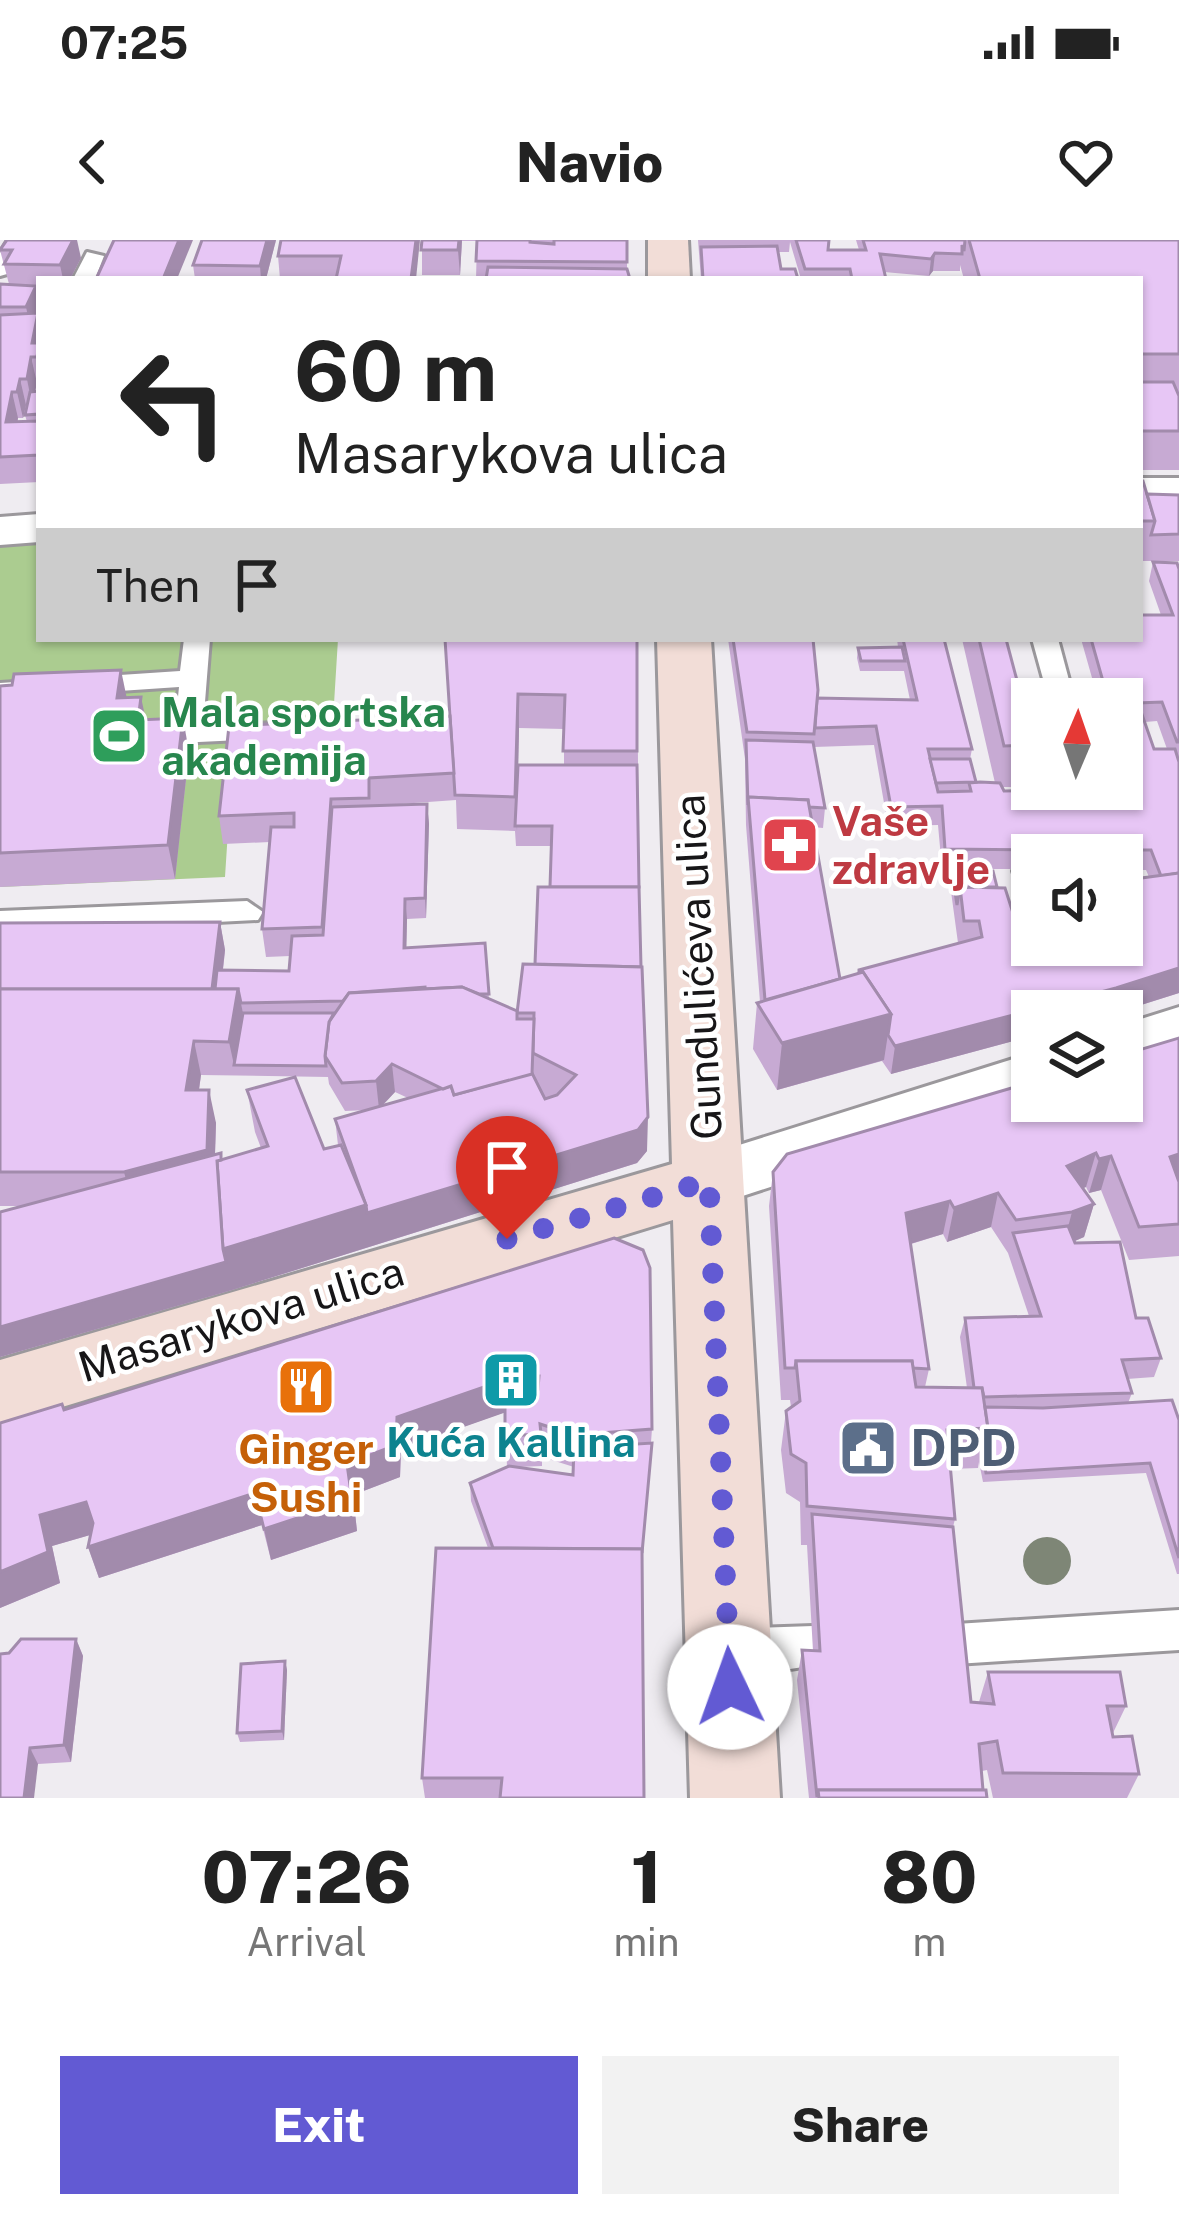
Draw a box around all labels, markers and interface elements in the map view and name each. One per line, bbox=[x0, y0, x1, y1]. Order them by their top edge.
text: 07:25 bbox=[60, 16, 188, 69]
icon: back bbox=[60, 129, 126, 195]
icon: heart bbox=[1053, 129, 1119, 195]
text: Navio bbox=[516, 131, 663, 194]
text: 60 m bbox=[294, 321, 498, 420]
icon: left bbox=[96, 324, 252, 480]
text: Masarykova ulica bbox=[294, 422, 728, 485]
icon: arrive bbox=[224, 552, 290, 618]
text: Then bbox=[96, 559, 200, 612]
north arrow bbox=[1011, 678, 1143, 810]
map controls bbox=[1011, 678, 1143, 1122]
place label: Mala sportska akademija bbox=[161, 687, 446, 784]
sports icon: Mala sportska akademija bbox=[88, 705, 150, 767]
street label: Gundulićeva ulica bbox=[664, 793, 731, 1141]
place label: Vaše zdravlje bbox=[832, 796, 990, 893]
pharmacy icon: Vaše zdravlje bbox=[759, 814, 821, 876]
button: sound bbox=[1011, 834, 1143, 966]
button: layers bbox=[1011, 990, 1143, 1122]
pin bbox=[456, 1116, 558, 1239]
icon: arrive bbox=[474, 1134, 540, 1200]
street label: Masarykova ulica bbox=[72, 1246, 409, 1391]
building icon: Kuća Kallina bbox=[480, 1349, 542, 1411]
restaurant icon: Ginger Sushi bbox=[275, 1356, 337, 1418]
place label: Kuća Kallina bbox=[386, 1417, 636, 1466]
public building icon: DPD bbox=[837, 1417, 899, 1479]
place label: DPD bbox=[910, 1418, 1017, 1477]
place label: Ginger Sushi bbox=[238, 1424, 374, 1521]
position arrow bbox=[667, 1624, 793, 1750]
text: 07:26 bbox=[202, 1835, 412, 1919]
text: 1 bbox=[631, 1835, 662, 1919]
text: 80 bbox=[881, 1835, 977, 1919]
text: Arrival bbox=[246, 1919, 367, 1965]
text: min bbox=[613, 1919, 680, 1965]
text: m bbox=[912, 1919, 946, 1965]
button: Exit bbox=[60, 2056, 578, 2194]
button: Share bbox=[602, 2056, 1119, 2194]

